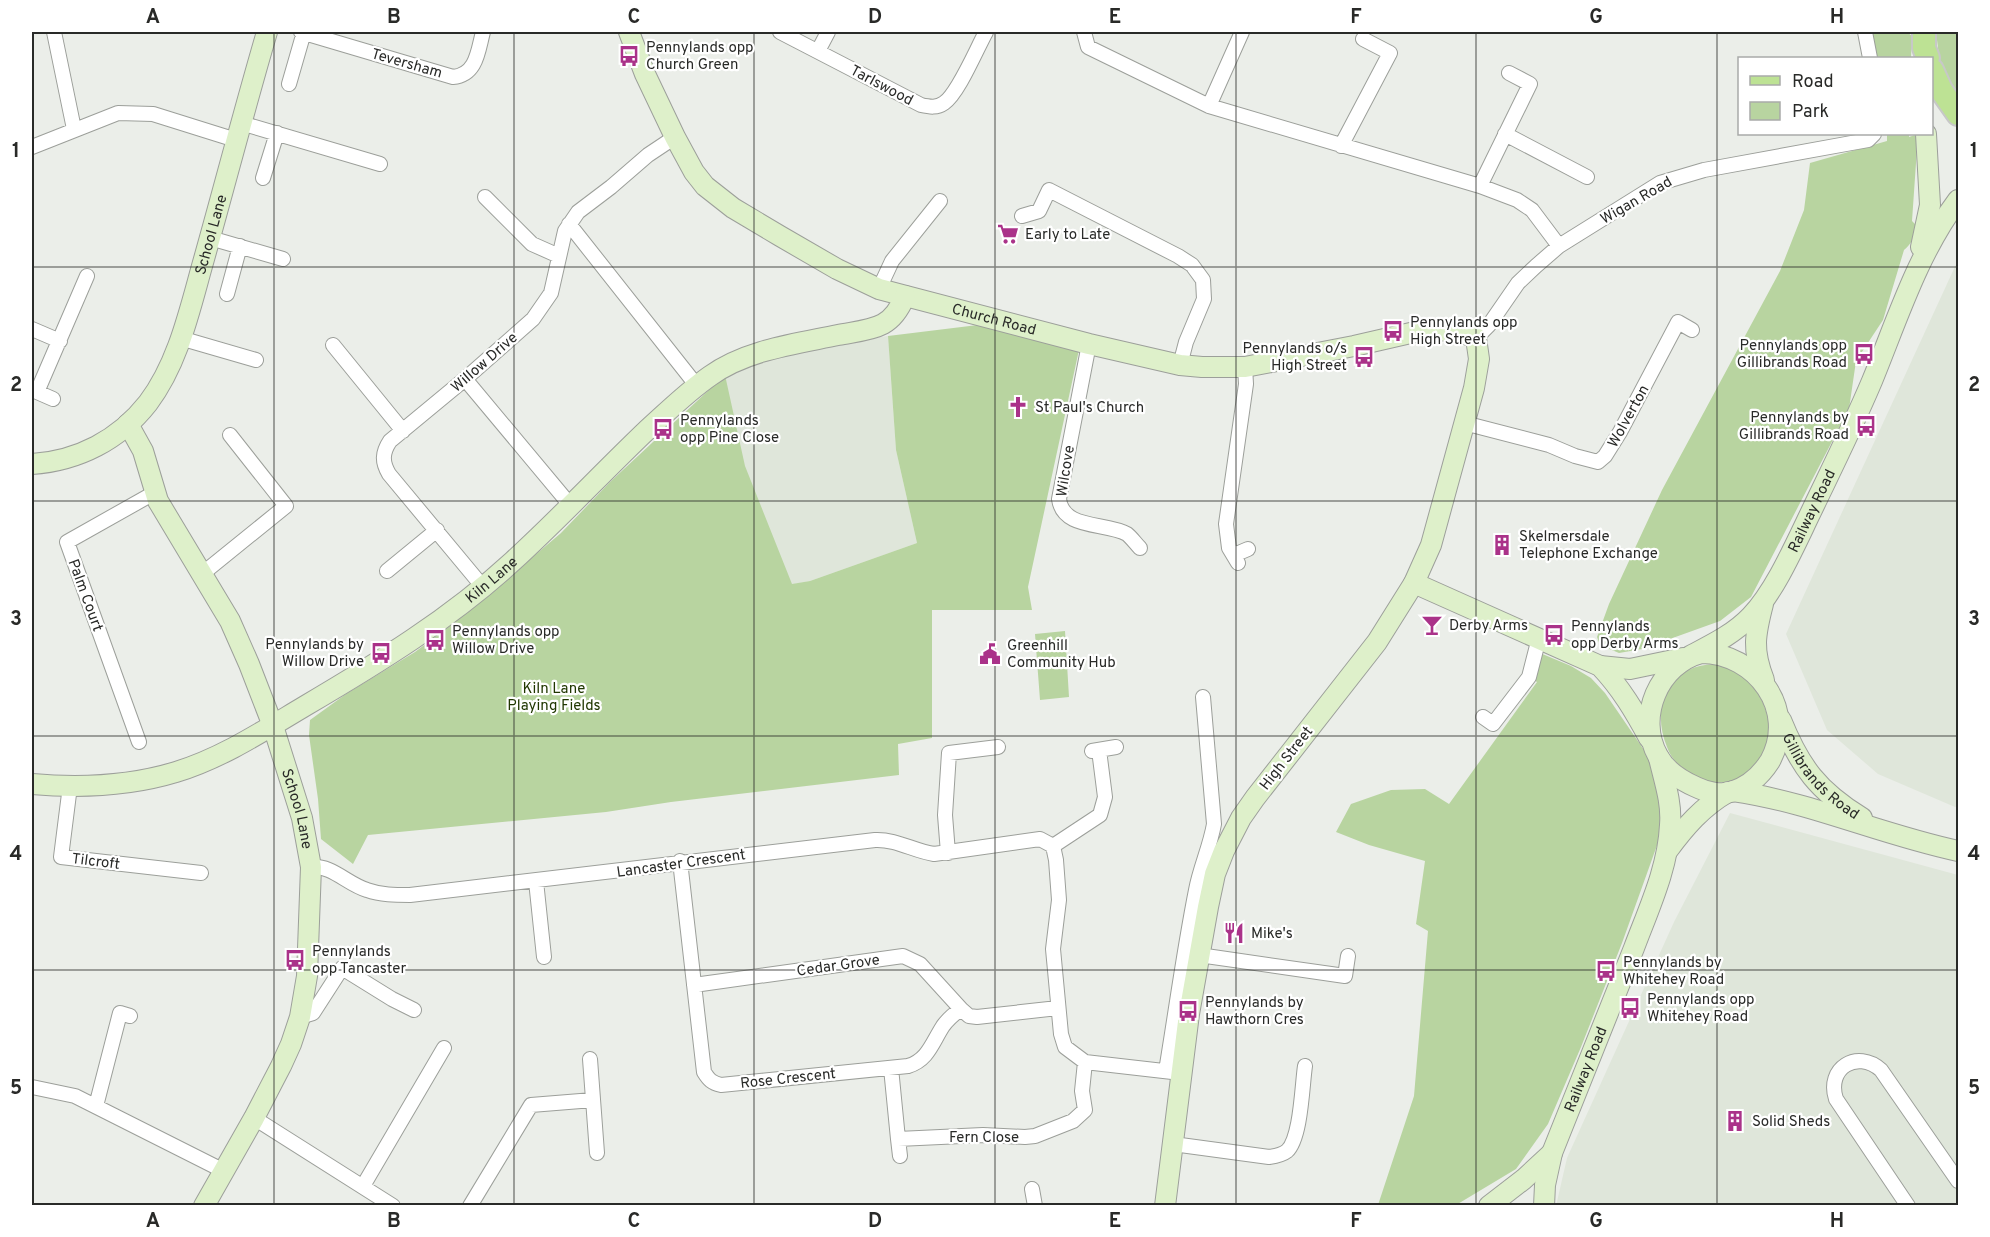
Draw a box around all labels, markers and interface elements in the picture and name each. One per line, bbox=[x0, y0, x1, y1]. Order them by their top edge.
text: A bbox=[146, 5, 160, 31]
text: B bbox=[387, 5, 401, 31]
text: C bbox=[628, 5, 640, 31]
text: D bbox=[868, 5, 882, 31]
text: E bbox=[1109, 5, 1121, 31]
text: F bbox=[1350, 5, 1362, 31]
text: G bbox=[1589, 5, 1603, 31]
text: H bbox=[1830, 5, 1844, 31]
place label: Pennylands opp Church Green bbox=[646, 39, 754, 75]
bus stop icon: Pennylands opp Church Green bbox=[617, 44, 641, 68]
street label: Teversham bbox=[369, 45, 444, 84]
legend bbox=[1738, 57, 1933, 135]
street label: Tarlswood bbox=[847, 62, 916, 111]
text: Road bbox=[1792, 71, 1834, 94]
text: Park bbox=[1792, 101, 1829, 124]
text: 1 bbox=[12, 139, 20, 165]
text: 1 bbox=[1970, 139, 1978, 165]
street label: Wigan Road bbox=[1597, 173, 1676, 229]
street label: School Lane bbox=[192, 193, 232, 277]
supermarket icon: Early to Late bbox=[996, 222, 1020, 246]
place label: Early to Late bbox=[1025, 226, 1110, 245]
street label: Church Road bbox=[949, 300, 1038, 341]
place label: Pennylands opp High Street bbox=[1410, 314, 1518, 350]
bus stop icon: Pennylands opp High Street bbox=[1381, 319, 1405, 343]
street label: Willow Drive bbox=[448, 329, 522, 397]
place label: Pennylands opp Gillibrands Road bbox=[1737, 337, 1847, 373]
place label: Pennylands o/s High Street bbox=[1243, 340, 1347, 376]
bus stop icon: Pennylands opp Gillibrands Road bbox=[1852, 342, 1876, 366]
bus stop icon: Pennylands o/s High Street bbox=[1352, 345, 1376, 369]
text: 2 bbox=[10, 373, 22, 399]
text: 2 bbox=[1968, 373, 1980, 399]
street label: Wolverton bbox=[1604, 382, 1654, 451]
church icon: St Paul's Church bbox=[1006, 395, 1030, 419]
place label: St Paul's Church bbox=[1035, 399, 1144, 418]
place label: Pennylands by Gillibrands Road bbox=[1739, 409, 1849, 445]
place label: Pennylands opp Pine Close bbox=[680, 412, 779, 448]
bus stop icon: Pennylands by Gillibrands Road bbox=[1854, 414, 1878, 438]
bus stop icon: Pennylands opp Pine Close bbox=[651, 417, 675, 441]
street label: Wilcove bbox=[1053, 444, 1080, 498]
street label: Railway Road bbox=[1785, 467, 1841, 556]
place label: Skelmersdale Telephone Exchange bbox=[1519, 528, 1658, 564]
building icon: Skelmersdale Telephone Exchange bbox=[1490, 533, 1514, 557]
street label: Kiln Lane bbox=[462, 553, 522, 608]
street label: Palm Court bbox=[63, 557, 106, 634]
text: 3 bbox=[10, 607, 22, 633]
text: 3 bbox=[1968, 607, 1980, 633]
bar icon: Derby Arms bbox=[1420, 613, 1444, 637]
place label: Derby Arms bbox=[1449, 617, 1528, 636]
place label: Pennylands opp Derby Arms bbox=[1571, 618, 1679, 654]
place label: Pennylands opp Willow Drive bbox=[452, 623, 560, 659]
bus stop icon: Pennylands opp Derby Arms bbox=[1542, 623, 1566, 647]
bus stop icon: Pennylands opp Willow Drive bbox=[423, 628, 447, 652]
place label: Pennylands by Willow Drive bbox=[265, 636, 364, 672]
place label: Greenhill Community Hub bbox=[1007, 637, 1116, 673]
bus stop icon: Pennylands by Willow Drive bbox=[369, 641, 393, 665]
public building icon: Greenhill Community Hub bbox=[978, 642, 1002, 666]
park label: Kiln Lane Playing Fields bbox=[507, 680, 601, 716]
street label: High Street bbox=[1256, 723, 1318, 795]
street label: Gillibrands Road bbox=[1777, 730, 1862, 825]
street label: School Lane bbox=[276, 767, 316, 851]
text: 4 bbox=[10, 842, 22, 868]
text: 4 bbox=[1968, 842, 1980, 868]
street label: Lancaster Crescent bbox=[615, 846, 747, 883]
street label: Tilcroft bbox=[71, 850, 121, 875]
restaurant icon: Mike's bbox=[1222, 921, 1246, 945]
place label: Mike's bbox=[1251, 925, 1293, 944]
place label: Pennylands opp Tancaster bbox=[312, 943, 406, 979]
bus stop icon: Pennylands opp Tancaster bbox=[283, 948, 307, 972]
street label: Cedar Grove bbox=[795, 951, 881, 982]
place label: Pennylands by Whitehey Road bbox=[1623, 954, 1724, 990]
bus stop icon: Pennylands by Whitehey Road bbox=[1594, 959, 1618, 983]
place label: Pennylands opp Whitehey Road bbox=[1647, 991, 1755, 1027]
place label: Pennylands by Hawthorn Cres bbox=[1205, 994, 1304, 1030]
bus stop icon: Pennylands opp Whitehey Road bbox=[1618, 996, 1642, 1020]
bus stop icon: Pennylands by Hawthorn Cres bbox=[1176, 999, 1200, 1023]
street label: Railway Road bbox=[1561, 1024, 1613, 1115]
street label: Rose Crescent bbox=[739, 1065, 837, 1094]
text: 5 bbox=[10, 1076, 22, 1102]
text: 5 bbox=[1968, 1076, 1980, 1102]
building icon: Solid Sheds bbox=[1723, 1109, 1747, 1133]
place label: Solid Sheds bbox=[1752, 1113, 1830, 1132]
street label: Fern Close bbox=[949, 1129, 1019, 1148]
text: A bbox=[146, 1209, 160, 1235]
text: B bbox=[387, 1209, 401, 1235]
text: C bbox=[628, 1209, 640, 1235]
text: D bbox=[868, 1209, 882, 1235]
text: E bbox=[1109, 1209, 1121, 1235]
text: F bbox=[1350, 1209, 1362, 1235]
text: G bbox=[1589, 1209, 1603, 1235]
text: H bbox=[1830, 1209, 1844, 1235]

